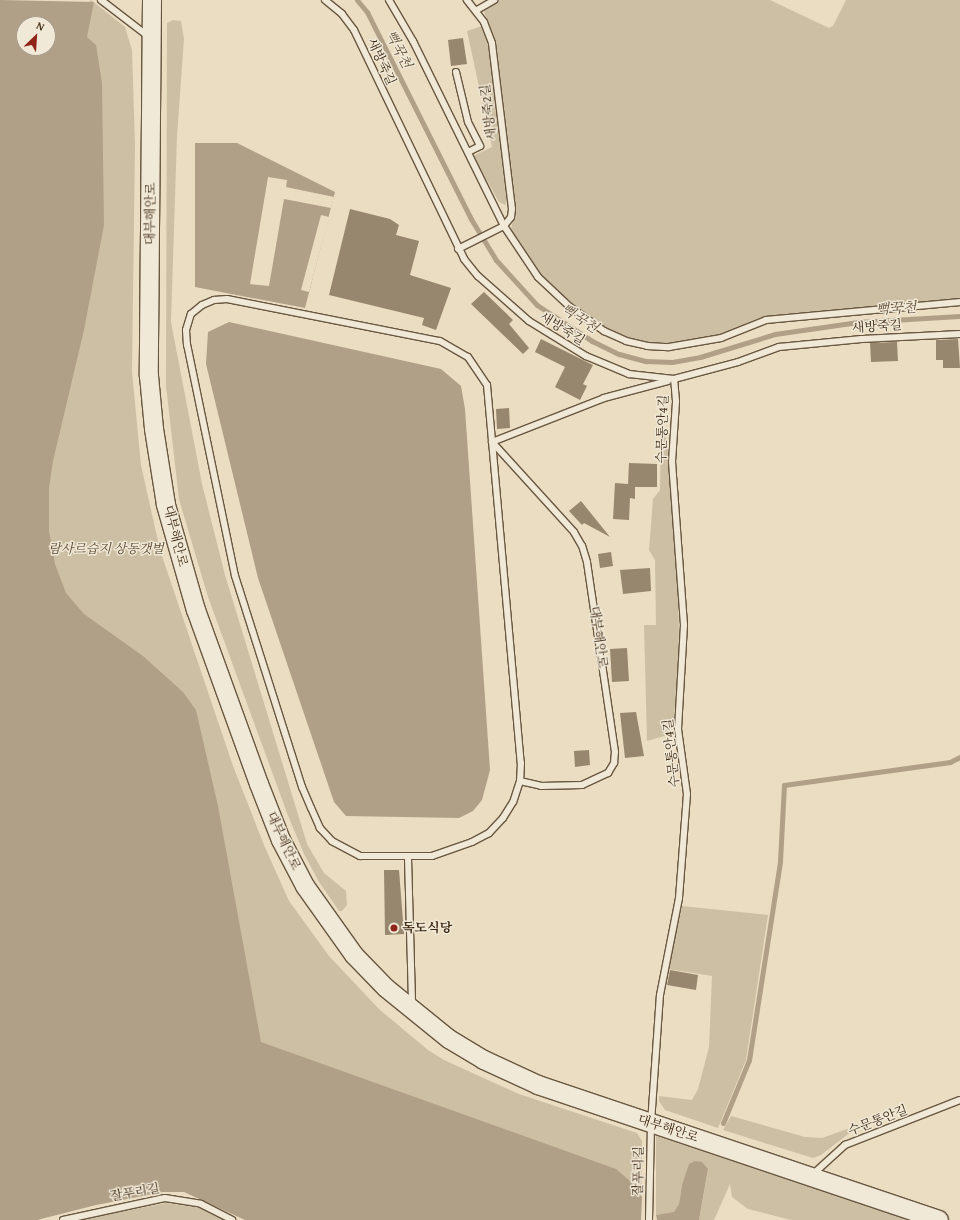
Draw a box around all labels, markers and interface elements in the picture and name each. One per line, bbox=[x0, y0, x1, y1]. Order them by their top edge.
north arrow bbox=[16, 16, 56, 56]
text: N bbox=[34, 17, 47, 35]
water label: 뻑꾹천 bbox=[382, 27, 416, 71]
street label: 새방죽길 bbox=[363, 36, 399, 88]
street label: 새방죽2길 bbox=[478, 83, 500, 141]
street label: 대부해안로 bbox=[143, 182, 159, 246]
water label: 뻑꾹천 bbox=[875, 299, 917, 317]
water label: 뻑꾹천 bbox=[558, 300, 602, 336]
street label: 새방죽길 bbox=[537, 309, 587, 349]
street label: 새방죽길 bbox=[851, 317, 903, 337]
street label: 수문통안4길 bbox=[654, 394, 672, 464]
street label: 대부해안로 bbox=[160, 504, 190, 568]
park label: 람사르습지 상동갯벌 bbox=[48, 541, 164, 557]
street label: 대부해안로 bbox=[586, 605, 610, 669]
street label: 수문통안4길 bbox=[661, 718, 683, 788]
street label: 대부해안로 bbox=[263, 809, 303, 873]
place label: 독도식당 bbox=[402, 920, 452, 936]
marker: 독도식당 bbox=[389, 923, 399, 933]
street label: 수문통안길 bbox=[846, 1102, 910, 1140]
street label: 대부해안로 bbox=[636, 1112, 700, 1146]
street label: 잘푸리길 bbox=[631, 1146, 647, 1196]
street label: 잘푸리길 bbox=[109, 1181, 161, 1205]

